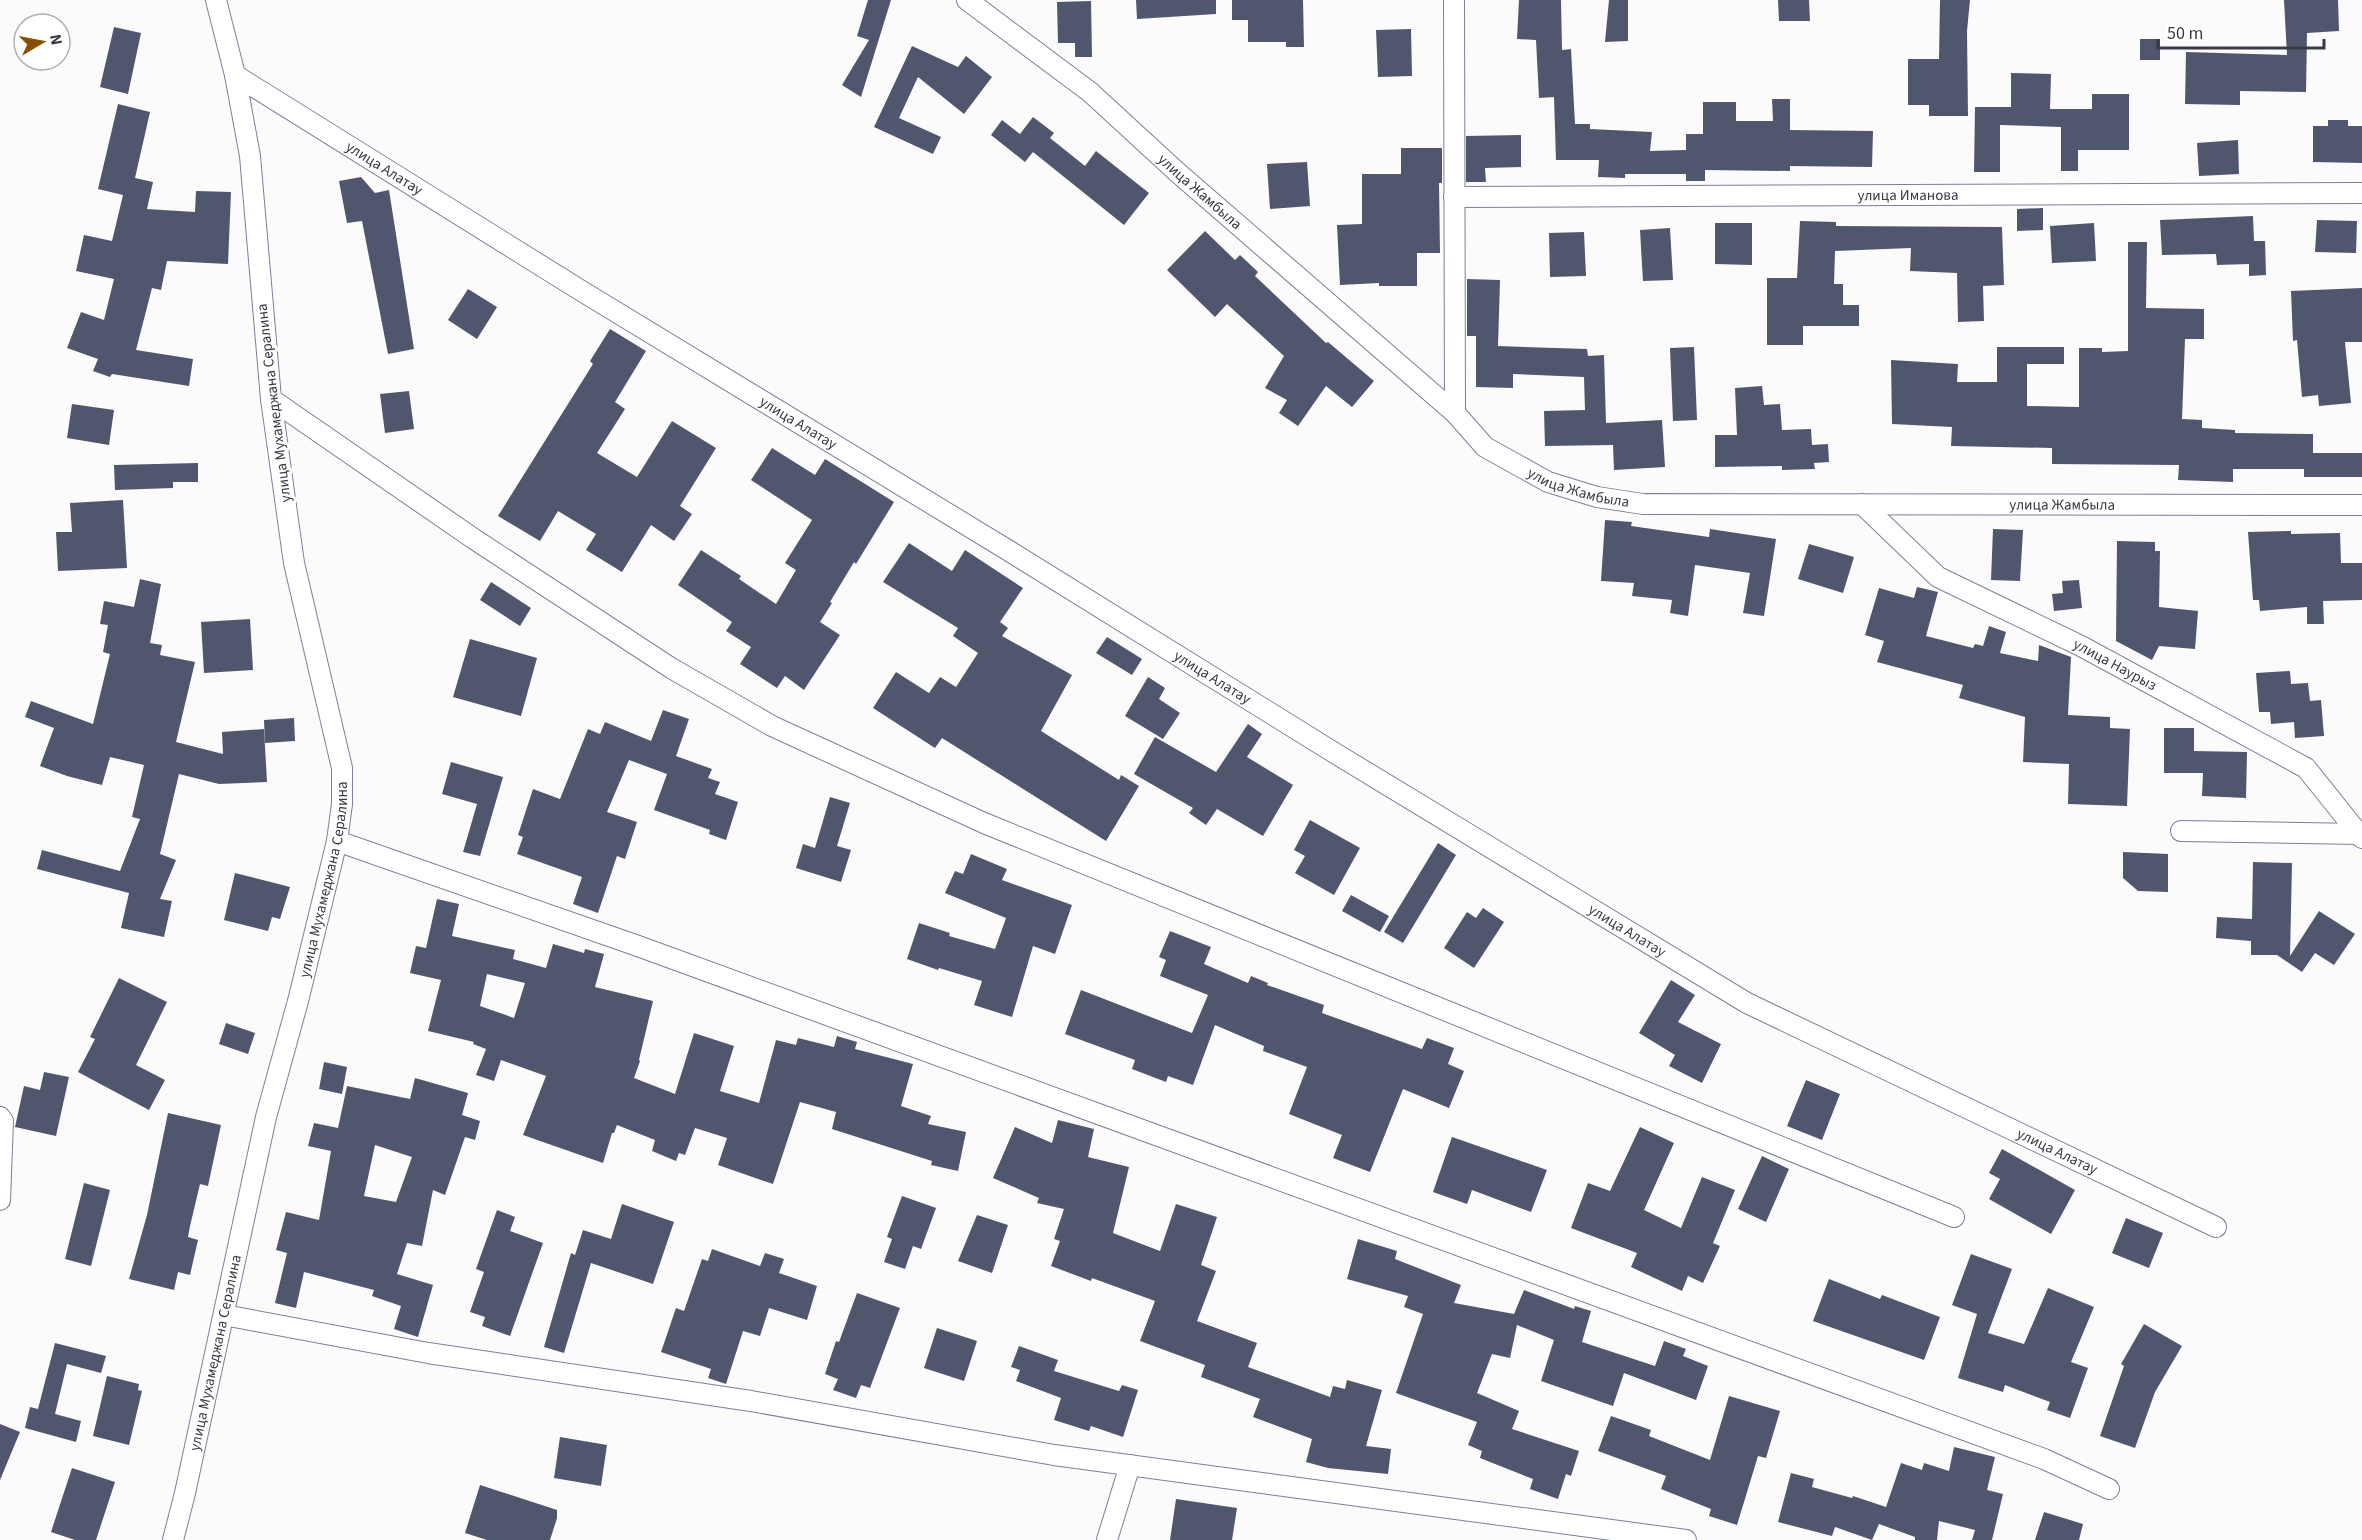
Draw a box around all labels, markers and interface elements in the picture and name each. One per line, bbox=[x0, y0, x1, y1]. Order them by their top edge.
north arrow bbox=[12, 12, 72, 72]
scale bar bbox=[2158, 12, 2324, 50]
text: 50 m bbox=[2167, 21, 2203, 46]
text: N bbox=[44, 32, 68, 47]
street label: улица Алатау bbox=[342, 136, 427, 200]
street label: улица Жамбыла bbox=[1153, 149, 1247, 234]
street label: улица Иманова bbox=[1857, 184, 1959, 206]
street label: улица Мухамеджана Сералина bbox=[251, 302, 297, 504]
street label: улица Алатау bbox=[756, 391, 841, 454]
street label: улица Жамбыла bbox=[1524, 462, 1631, 512]
street label: улица Жамбыла bbox=[2009, 494, 2115, 515]
street label: улица Наурыз bbox=[2070, 633, 2161, 696]
street label: улица Алатау bbox=[1170, 645, 1255, 709]
street label: улица Мухамеджана Сералина bbox=[294, 781, 353, 980]
street label: улица Алатау bbox=[1584, 899, 1670, 962]
street label: улица Алатау bbox=[2013, 1123, 2101, 1180]
street label: улица Мухамеджана Сералина bbox=[184, 1253, 247, 1453]

